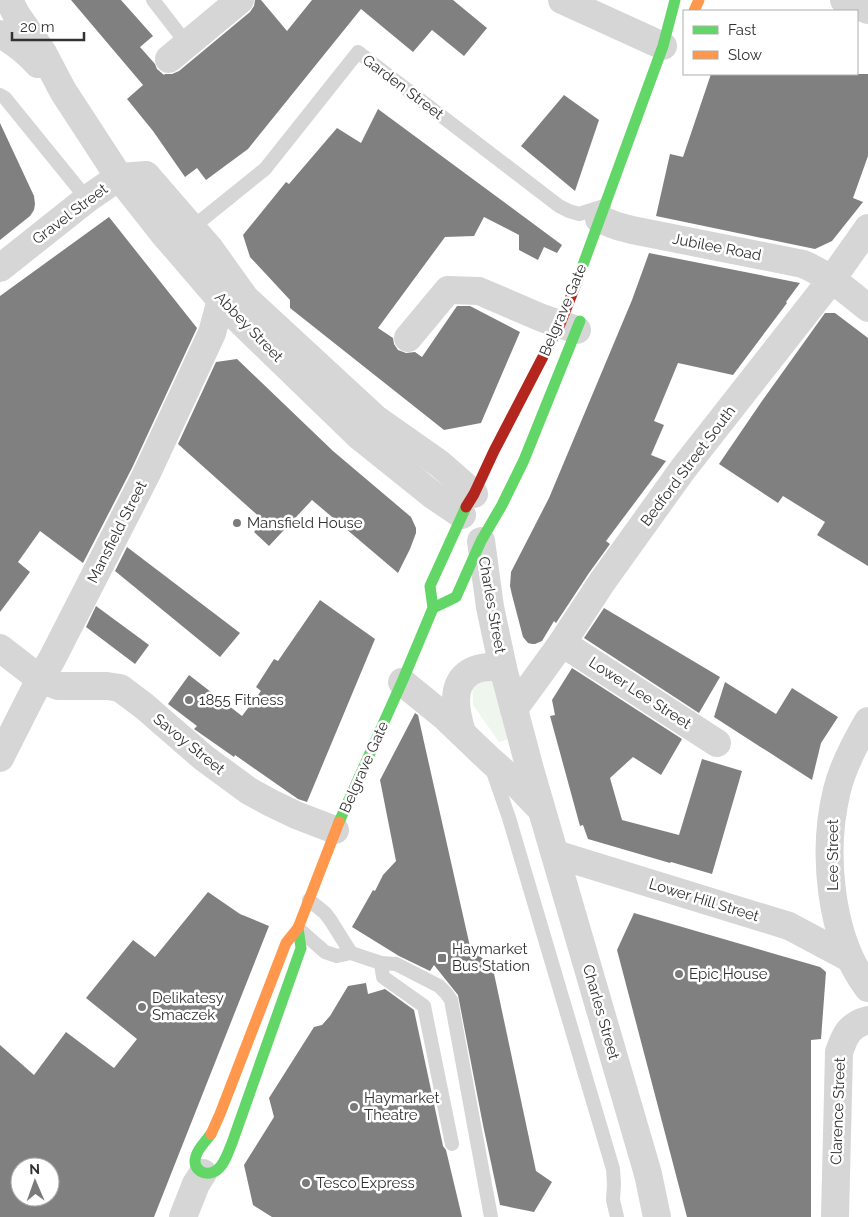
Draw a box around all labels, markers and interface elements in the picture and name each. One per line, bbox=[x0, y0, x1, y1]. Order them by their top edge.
scale bar bbox=[12, 10, 85, 42]
legend bbox=[683, 10, 858, 75]
text: 20 m bbox=[20, 18, 55, 36]
text: Fast bbox=[728, 21, 756, 39]
text: Slow bbox=[728, 46, 762, 64]
street label: Garden Street bbox=[359, 51, 447, 123]
street label: Gravel Street bbox=[29, 180, 111, 248]
street label: Jubilee Road bbox=[671, 230, 763, 264]
street label: Belgrave Gate bbox=[536, 261, 591, 359]
street label: Abbey Street bbox=[211, 288, 287, 366]
street label: Bedford Street South bbox=[637, 402, 739, 530]
street label: Mansfield Street bbox=[83, 478, 151, 586]
place label: Mansfield House bbox=[247, 514, 363, 532]
marker: Mansfield House bbox=[231, 517, 243, 529]
street label: Charles Street bbox=[475, 555, 509, 655]
street label: Lower Lee Street bbox=[585, 653, 695, 733]
place label: 1855 Fitness bbox=[199, 691, 284, 709]
marker: 1855 Fitness bbox=[183, 694, 195, 706]
street label: Savoy Street bbox=[150, 710, 228, 778]
street label: Belgrave Gate bbox=[336, 718, 392, 816]
street label: Lee Street bbox=[824, 819, 842, 891]
street label: Lower Hill Street bbox=[647, 875, 761, 925]
place label: Haymarket Bus Station bbox=[452, 940, 530, 975]
marker: Haymarket Bus Station bbox=[436, 952, 448, 964]
street label: Charles Street bbox=[579, 962, 623, 1062]
place label: Epic House bbox=[689, 965, 768, 983]
marker: Epic House bbox=[673, 968, 685, 980]
place label: Delikatesy Smaczek bbox=[152, 989, 224, 1024]
marker: Delikatesy Smaczek bbox=[136, 1001, 148, 1013]
street label: Clarence Street bbox=[827, 1057, 849, 1165]
place label: Haymarket Theatre bbox=[364, 1089, 440, 1124]
marker: Haymarket Theatre bbox=[348, 1101, 360, 1113]
north arrow bbox=[10, 1157, 60, 1207]
text: N bbox=[29, 1161, 40, 1177]
place label: Tesco Express bbox=[316, 1174, 415, 1192]
marker: Tesco Express bbox=[300, 1177, 312, 1189]

